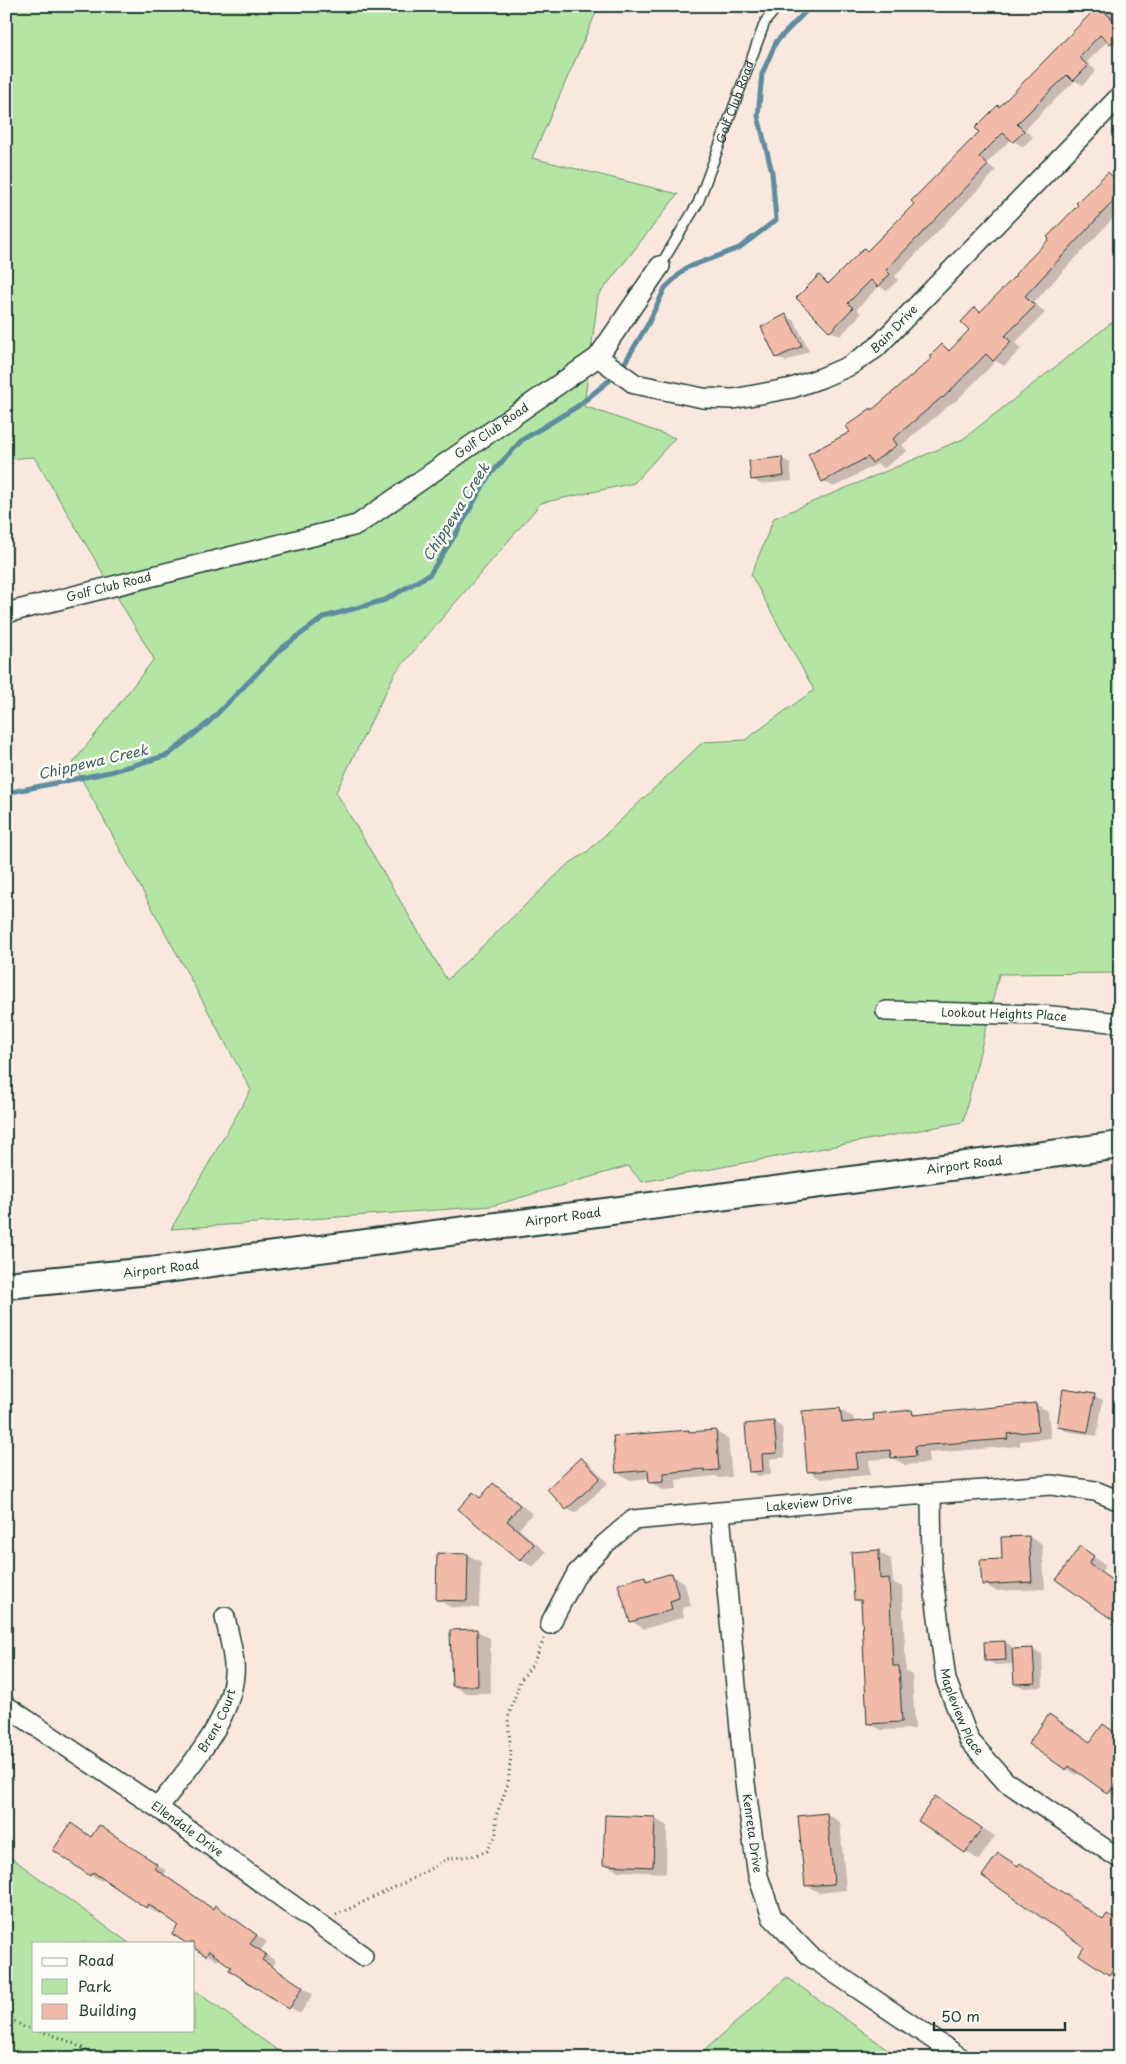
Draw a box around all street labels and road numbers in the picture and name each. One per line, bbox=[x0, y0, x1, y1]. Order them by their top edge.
street label: Golf Club Road bbox=[711, 58, 758, 146]
street label: Bain Drive bbox=[867, 300, 921, 357]
street label: Golf Club Road bbox=[450, 398, 532, 463]
street label: Golf Club Road bbox=[64, 567, 153, 606]
street label: Lookout Heights Place bbox=[941, 1002, 1068, 1025]
street label: Airport Road bbox=[925, 1150, 1003, 1178]
street label: Airport Road bbox=[524, 1203, 602, 1230]
street label: Airport Road bbox=[122, 1255, 200, 1282]
street label: Lakeview Drive bbox=[765, 1490, 853, 1516]
street label: Mapleview Place bbox=[937, 1667, 988, 1759]
street label: Brent Court bbox=[193, 1687, 239, 1756]
street label: Kenreta Drive bbox=[739, 1793, 767, 1874]
street label: Ellendale Drive bbox=[148, 1796, 228, 1860]

